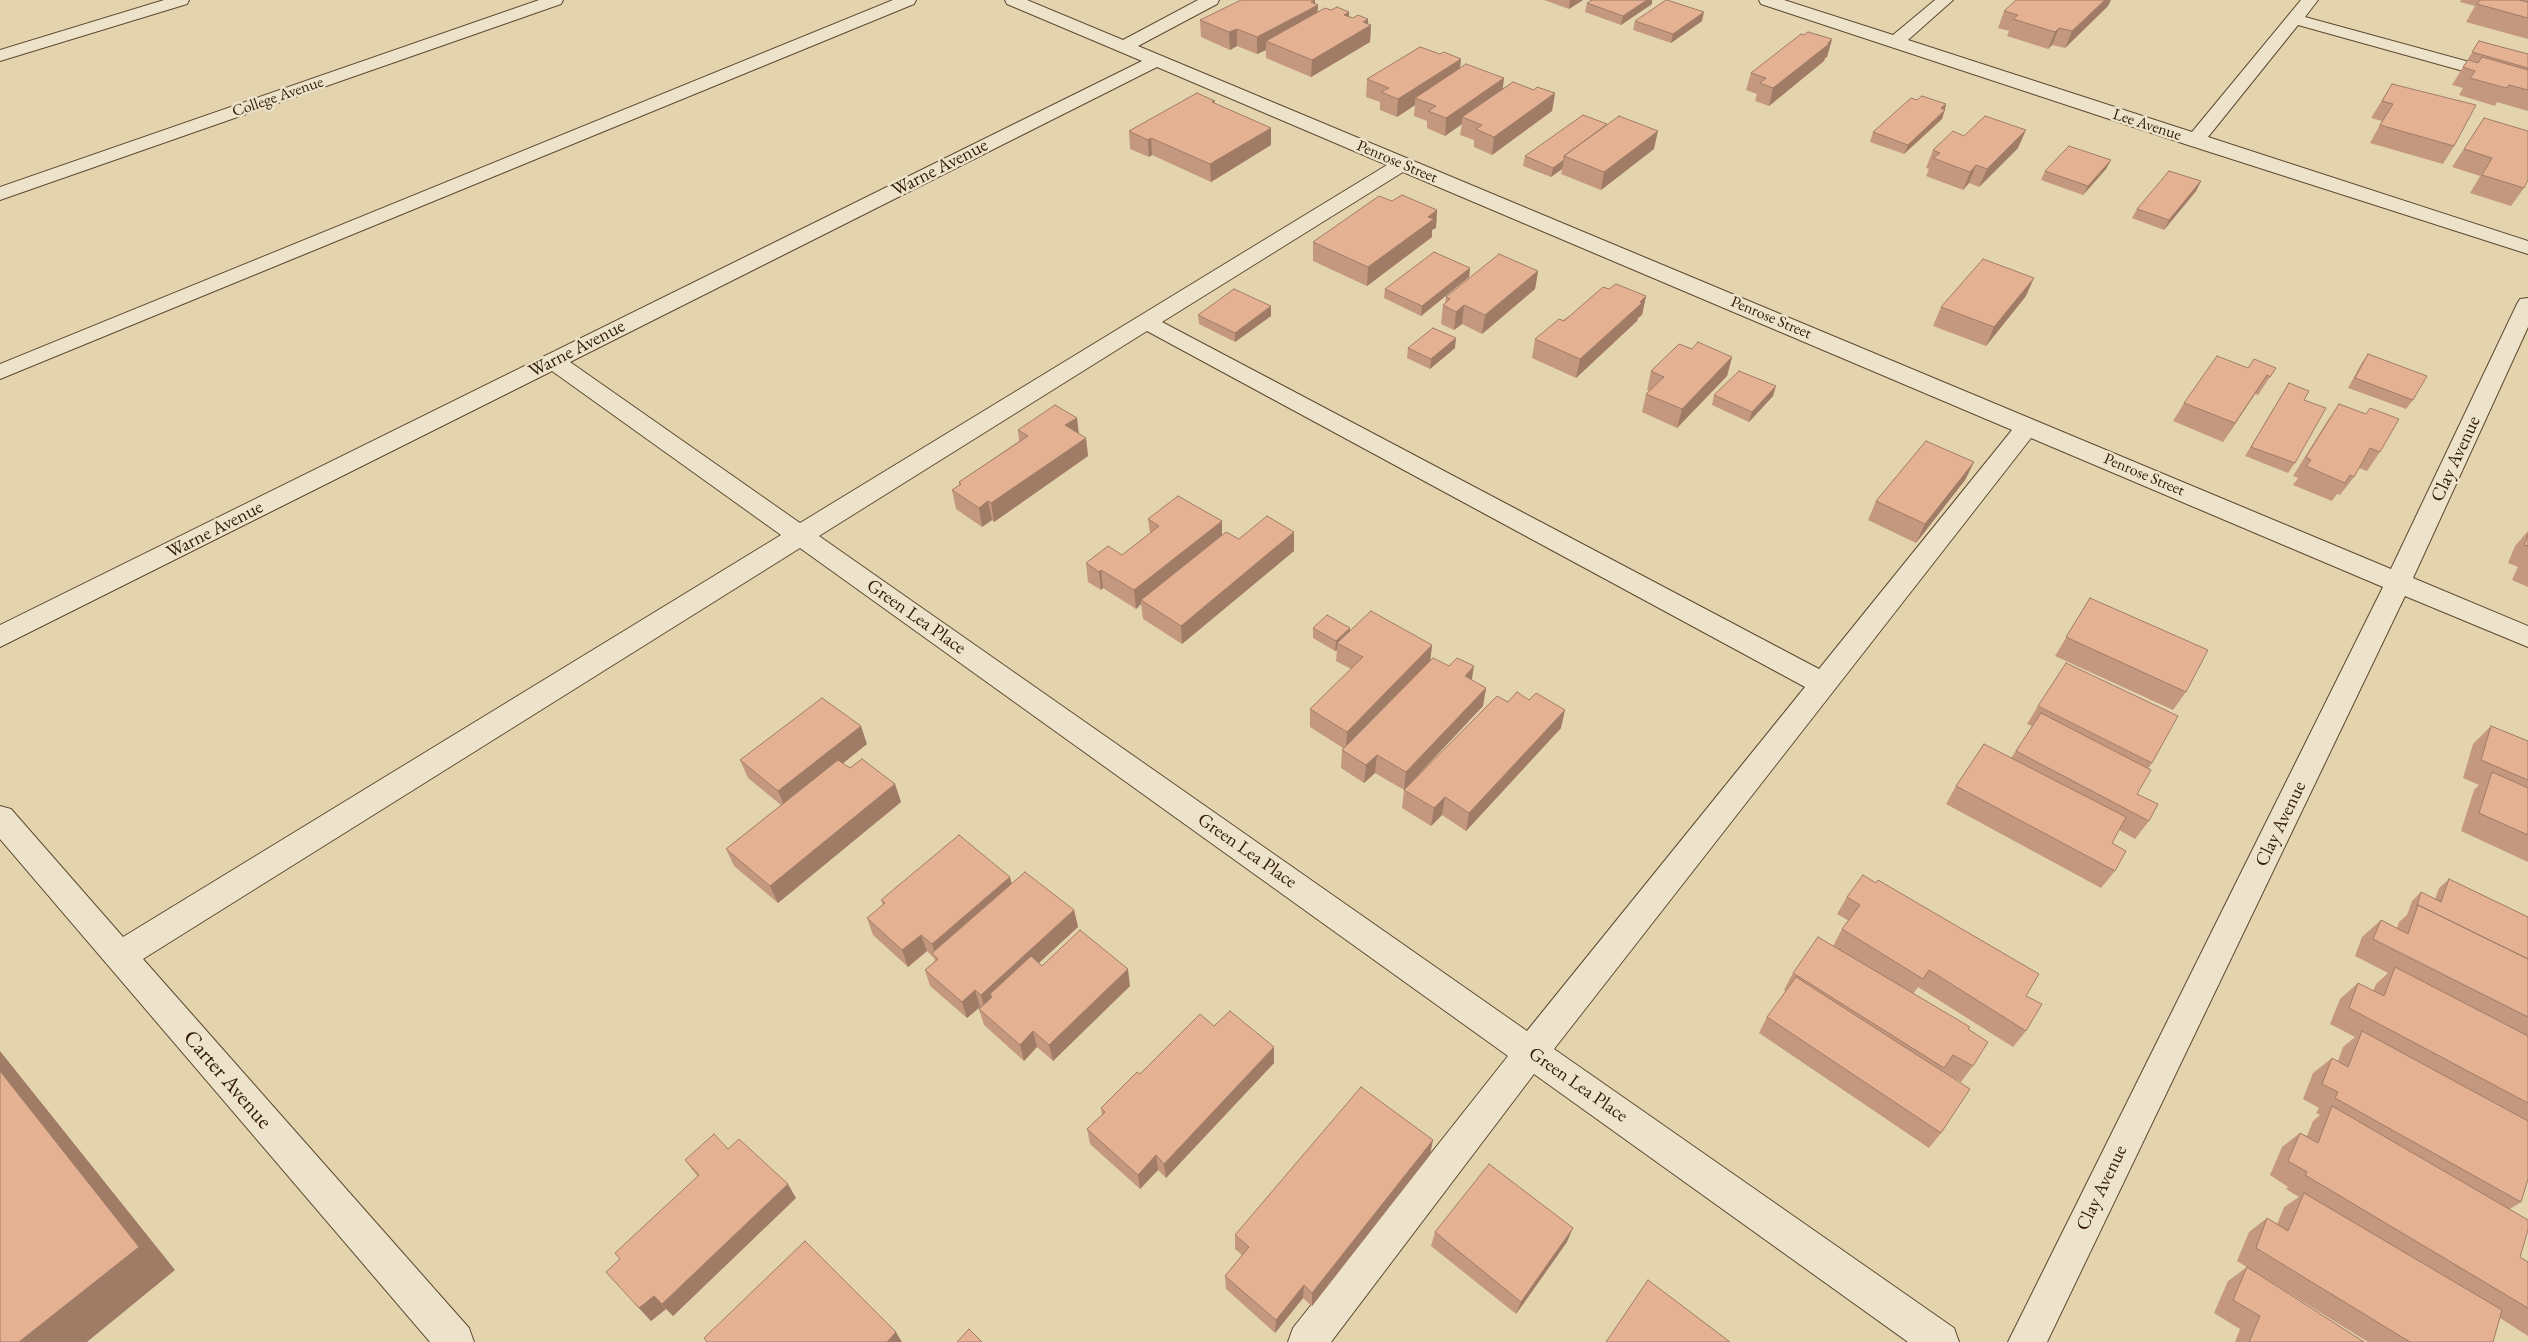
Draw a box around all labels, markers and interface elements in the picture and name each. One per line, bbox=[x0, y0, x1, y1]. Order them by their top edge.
street label: College Avenue bbox=[230, 72, 326, 122]
street label: Lee Avenue bbox=[2110, 105, 2184, 145]
street label: Warne Avenue bbox=[888, 134, 992, 202]
street label: Penrose Street bbox=[1354, 136, 1440, 188]
street label: Penrose Street bbox=[1728, 292, 1814, 344]
street label: Warne Avenue bbox=[525, 315, 629, 383]
street label: Clay Avenue bbox=[2426, 412, 2486, 506]
street label: Penrose Street bbox=[2101, 449, 2187, 501]
street label: Warne Avenue bbox=[163, 496, 267, 564]
street label: Green Lea Place bbox=[862, 574, 970, 660]
street label: Clay Avenue bbox=[2251, 778, 2311, 870]
street label: Green Lea Place bbox=[1193, 808, 1301, 894]
street label: Carter Avenue bbox=[177, 1025, 277, 1135]
street label: Green Lea Place bbox=[1524, 1042, 1632, 1128]
street label: Clay Avenue bbox=[2072, 1142, 2132, 1234]

